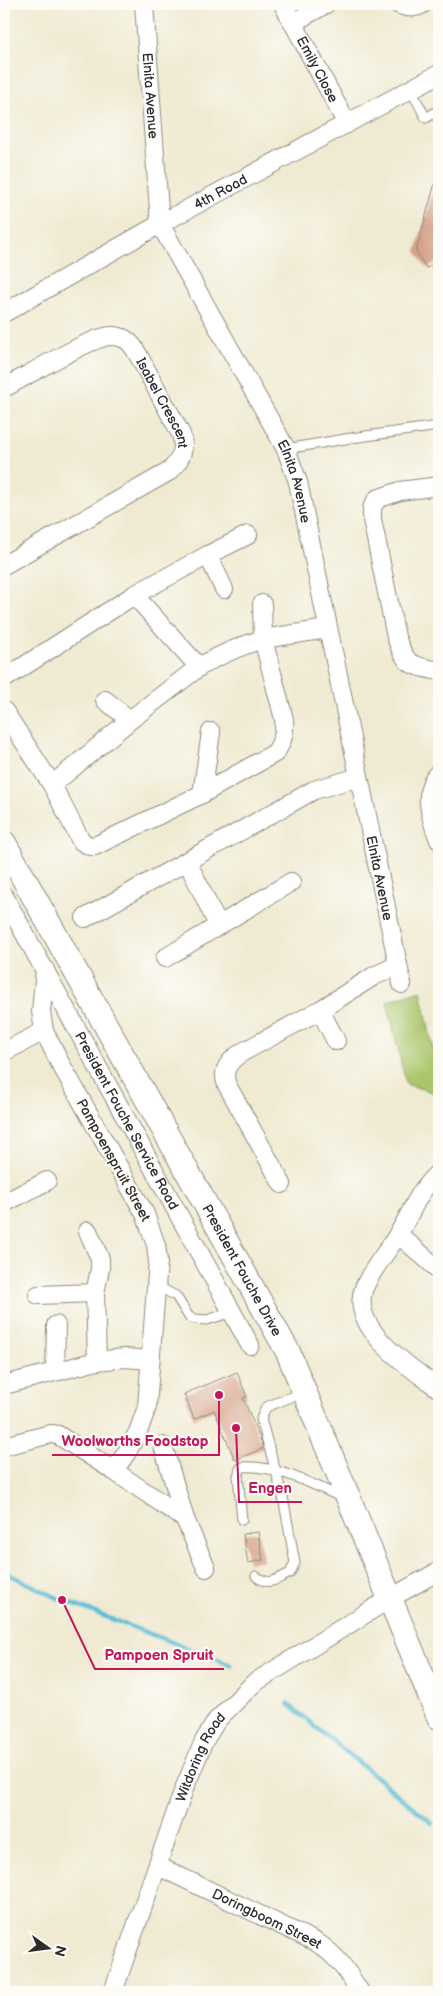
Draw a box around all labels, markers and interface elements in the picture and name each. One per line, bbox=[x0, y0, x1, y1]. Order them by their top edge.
street label: Emily Close bbox=[293, 33, 342, 106]
street label: Elnita Avenue bbox=[139, 52, 162, 139]
street label: 4th Road bbox=[191, 171, 250, 213]
street label: Isabel Crescent bbox=[132, 355, 191, 449]
street label: Elnita Avenue bbox=[273, 437, 314, 524]
street label: Elnita Avenue bbox=[362, 834, 397, 922]
street label: President Fouche Service Road bbox=[71, 1029, 182, 1213]
street label: Pampoenspruit Street bbox=[73, 1096, 155, 1225]
street label: President Fouche Drive bbox=[198, 1201, 285, 1339]
callout: Woolworths Foodstop bbox=[52, 1425, 219, 1455]
text: Woolworths Foodstop bbox=[62, 1432, 209, 1451]
callout: Engen bbox=[239, 1472, 302, 1502]
text: Engen bbox=[248, 1479, 292, 1498]
callout: Pampoen Spruit bbox=[95, 1639, 224, 1669]
text: Pampoen Spruit bbox=[104, 1646, 214, 1665]
street label: Witdoring Road bbox=[172, 1709, 229, 1804]
street label: Doringboom Street bbox=[209, 1885, 326, 1953]
north arrow bbox=[22, 1924, 72, 1974]
text: N bbox=[51, 1944, 70, 1958]

